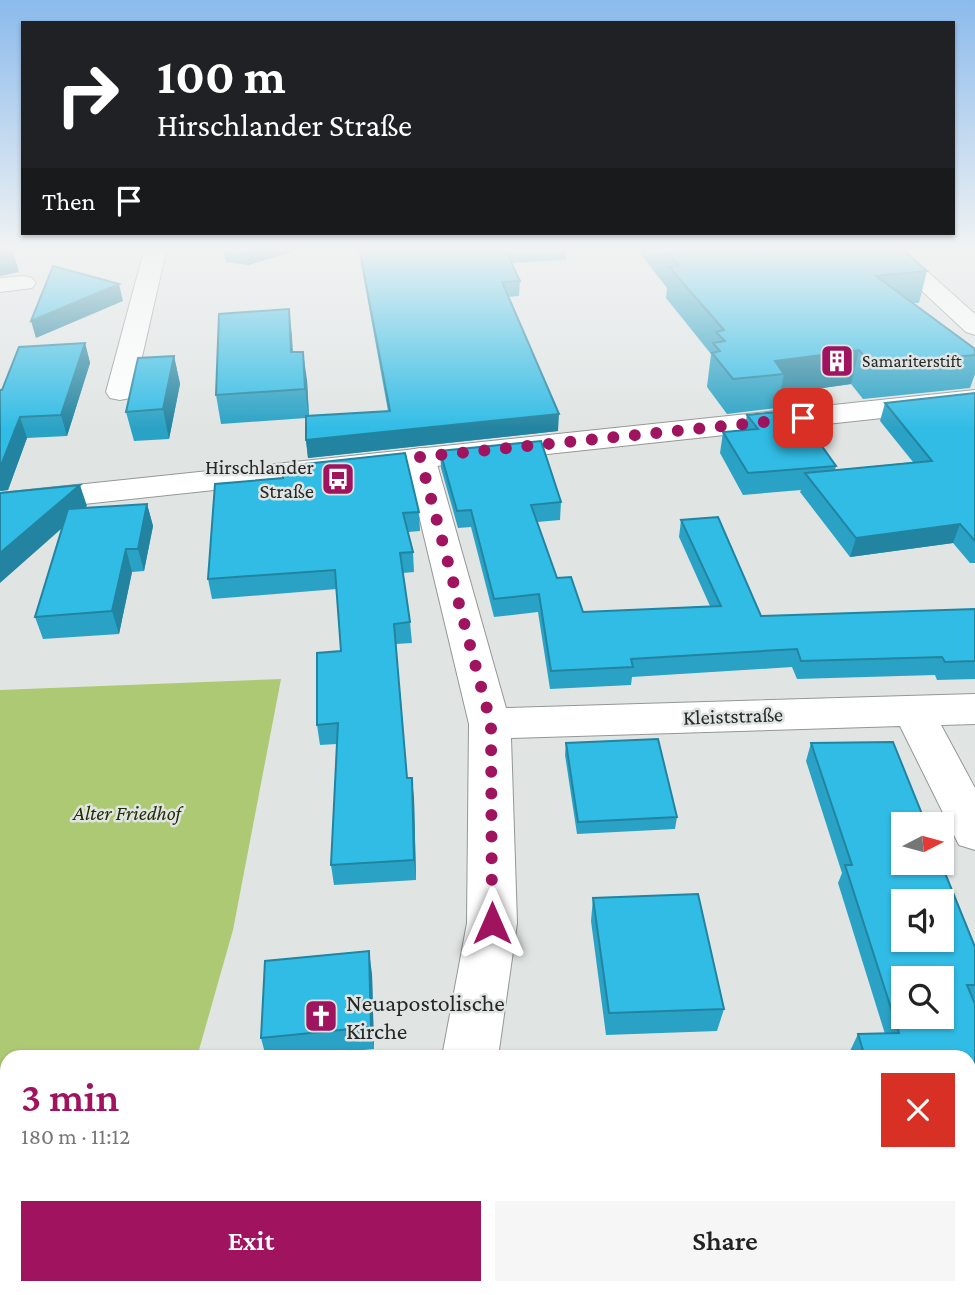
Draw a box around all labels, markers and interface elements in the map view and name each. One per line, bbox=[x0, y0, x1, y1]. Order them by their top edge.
icon: right bbox=[42, 49, 133, 140]
text: 100 m bbox=[157, 49, 286, 104]
text: Hirschlander Straße bbox=[157, 107, 412, 143]
icon: arrive bbox=[110, 182, 148, 220]
text: Then bbox=[42, 187, 96, 216]
building icon: Samariterstift bbox=[818, 342, 856, 380]
place label: Samariterstift bbox=[862, 351, 963, 371]
pin bbox=[773, 388, 833, 448]
icon: arrive bbox=[784, 399, 822, 437]
place label: Hirschlander Straße bbox=[205, 455, 315, 503]
bus stop icon: Hirschlander Straße bbox=[319, 460, 357, 498]
street label: Kleiststraße bbox=[683, 702, 783, 730]
park label: Alter Friedhof bbox=[72, 801, 185, 825]
north arrow bbox=[891, 812, 954, 875]
map controls bbox=[891, 812, 954, 1029]
position arrow bbox=[455, 886, 529, 960]
button: sound bbox=[891, 889, 954, 952]
button: search bbox=[891, 966, 954, 1029]
place label: Neuapostolische Kirche bbox=[346, 989, 505, 1044]
church icon: Neuapostolische Kirche bbox=[302, 997, 340, 1035]
text: 3 min bbox=[21, 1073, 119, 1120]
button: close bbox=[881, 1073, 955, 1147]
text: 180 m · 11:12 bbox=[21, 1123, 130, 1149]
button: Exit bbox=[21, 1201, 481, 1281]
button: Share bbox=[495, 1201, 955, 1281]

